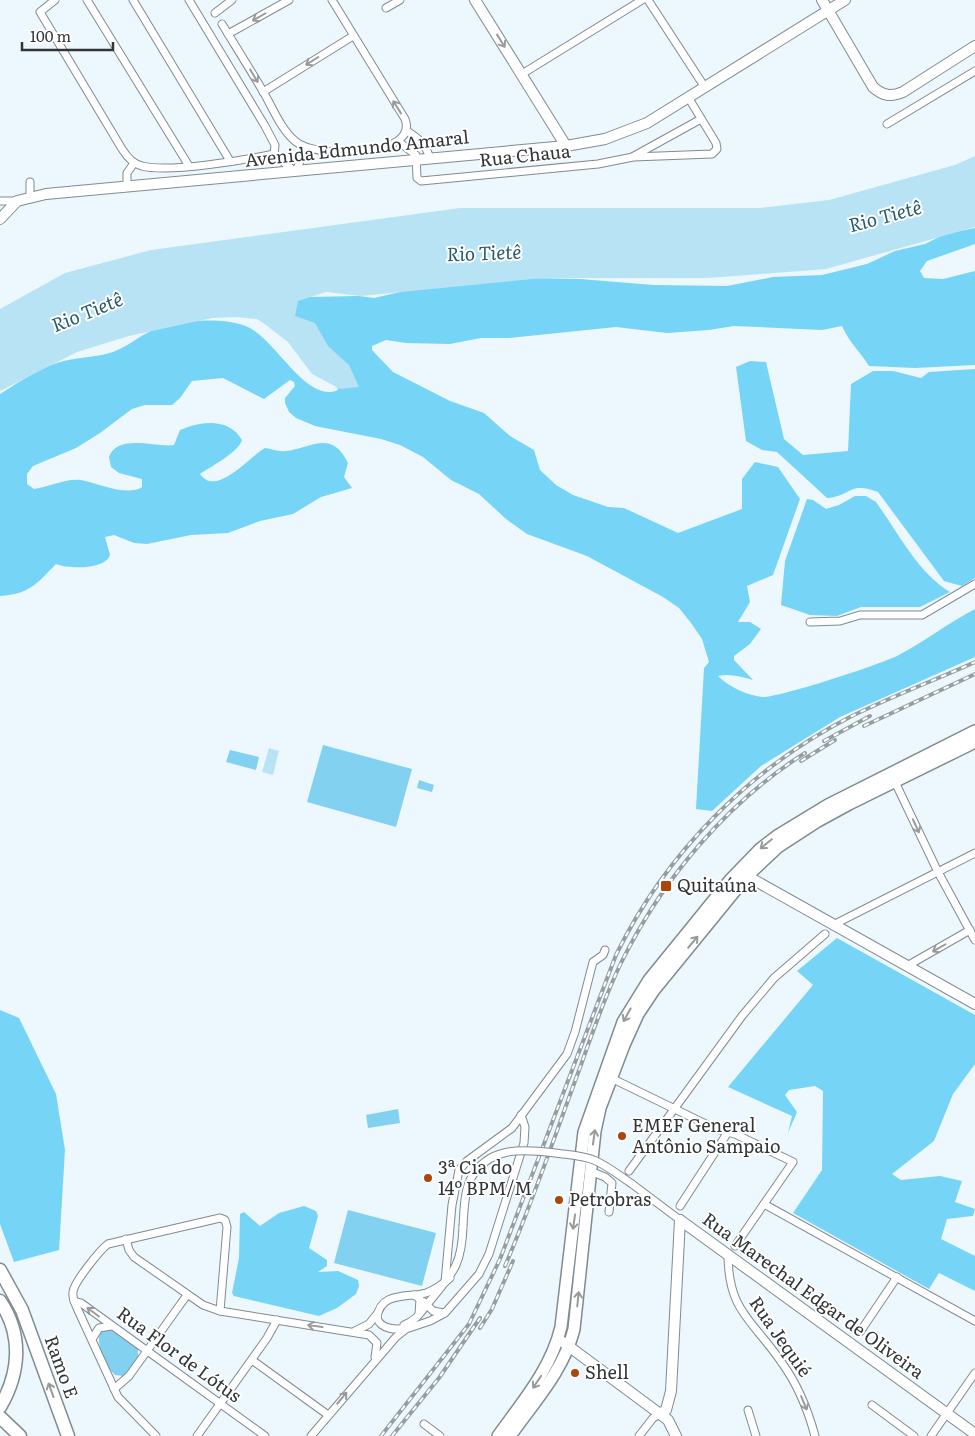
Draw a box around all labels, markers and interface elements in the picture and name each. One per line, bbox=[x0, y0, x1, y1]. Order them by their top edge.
one-way arrow bbox=[252, 13, 266, 23]
scale bar bbox=[22, 20, 114, 52]
text: 100 m bbox=[30, 24, 71, 47]
one-way arrow bbox=[497, 34, 507, 48]
one-way arrow bbox=[305, 57, 319, 67]
one-way arrow bbox=[249, 69, 259, 83]
one-way arrow bbox=[392, 100, 402, 114]
street label: Avenida Edmundo Amaral bbox=[244, 122, 470, 173]
street label: Rua Chaua bbox=[478, 136, 572, 173]
water label: Rio Tietê bbox=[845, 192, 925, 238]
water label: Rio Tietê bbox=[446, 237, 522, 267]
water label: Rio Tietê bbox=[47, 284, 127, 338]
one-way arrow bbox=[912, 818, 921, 833]
one-way arrow bbox=[760, 839, 773, 850]
place label: Quitaúna bbox=[677, 871, 757, 898]
marker: Quitaúna bbox=[659, 879, 673, 893]
one-way arrow bbox=[688, 936, 699, 949]
one-way arrow bbox=[931, 943, 946, 953]
one-way arrow bbox=[622, 1007, 631, 1022]
place label: EMEF General Antônio Sampaio bbox=[632, 1111, 781, 1159]
one-way arrow bbox=[589, 1130, 599, 1146]
marker: EMEF General Antônio Sampaio bbox=[616, 1130, 628, 1142]
place label: 3ª Cia do 14º BPM/M bbox=[438, 1153, 532, 1201]
marker: 3ª Cia do 14º BPM/M bbox=[422, 1172, 434, 1184]
place label: Petrobras bbox=[569, 1185, 651, 1212]
marker: Petrobras bbox=[553, 1194, 565, 1206]
street label: Rua Marechal Edgar de Oliveira bbox=[697, 1205, 931, 1385]
one-way arrow bbox=[569, 1213, 579, 1229]
street label: Rua Jequié bbox=[744, 1290, 819, 1382]
one-way arrow bbox=[573, 1291, 583, 1307]
street label: Rua Flor de Lótus bbox=[112, 1299, 248, 1408]
one-way arrow bbox=[86, 1307, 100, 1317]
one-way arrow bbox=[308, 1321, 324, 1331]
street label: Ramo E bbox=[39, 1331, 86, 1402]
place label: Shell bbox=[585, 1358, 629, 1385]
marker: Shell bbox=[569, 1367, 581, 1379]
one-way arrow bbox=[532, 1375, 542, 1389]
one-way arrow bbox=[46, 1383, 55, 1399]
one-way arrow bbox=[336, 1392, 347, 1405]
one-way arrow bbox=[800, 1395, 809, 1410]

